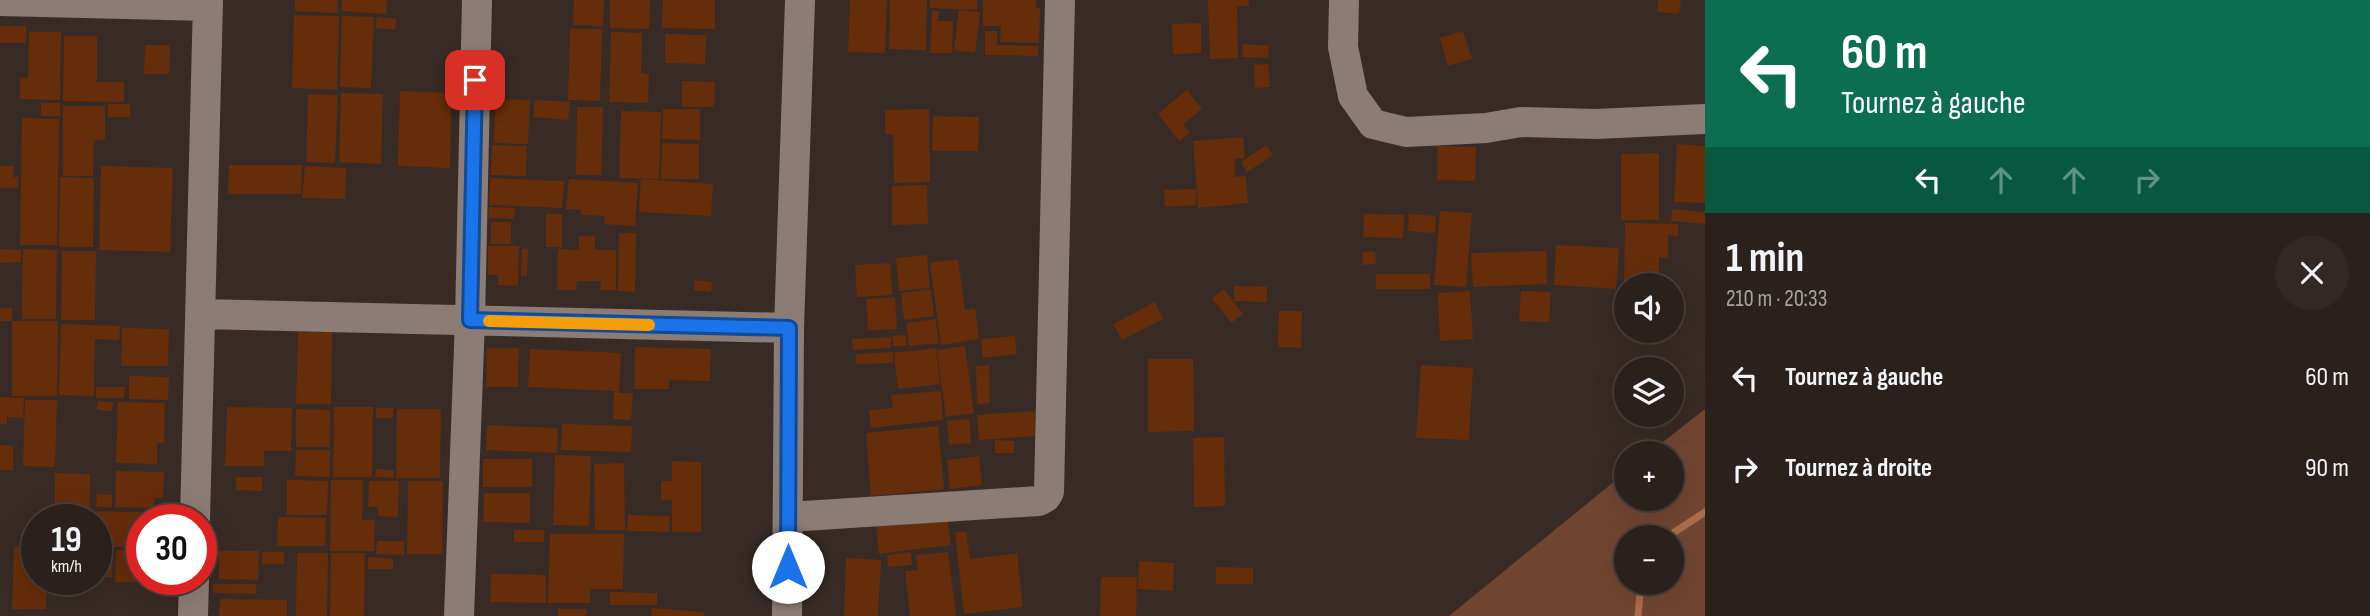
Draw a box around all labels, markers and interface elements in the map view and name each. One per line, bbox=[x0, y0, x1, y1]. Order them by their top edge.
text: 60 m bbox=[1841, 24, 1928, 83]
icon: left bbox=[1726, 28, 1817, 119]
pin bbox=[445, 50, 505, 110]
icon: arrive bbox=[456, 61, 494, 99]
text: Tournez à gauche bbox=[1841, 84, 2026, 123]
icon: left bbox=[1909, 161, 1947, 199]
icon: ahead bbox=[1982, 161, 2020, 199]
icon: ahead bbox=[2055, 161, 2093, 199]
icon: right bbox=[2128, 161, 2166, 199]
text: 1 min bbox=[1726, 233, 1804, 284]
button: close bbox=[2275, 236, 2349, 310]
map controls bbox=[1614, 273, 1684, 595]
button: sound bbox=[1614, 273, 1684, 343]
text: 210 m · 20:33 bbox=[1726, 285, 1827, 313]
button: layers bbox=[1614, 357, 1684, 427]
icon: left bbox=[1726, 359, 1764, 397]
text: Tournez à gauche bbox=[1785, 362, 1943, 393]
text: 60 m bbox=[2305, 362, 2349, 393]
button: + bbox=[1614, 441, 1684, 511]
icon: right bbox=[1726, 450, 1764, 488]
text: Tournez à droite bbox=[1785, 453, 1932, 484]
text: 90 m bbox=[2305, 453, 2349, 484]
speed limit sign: 30 bbox=[126, 504, 217, 595]
text: 19 bbox=[51, 519, 82, 562]
button: − bbox=[1614, 525, 1684, 595]
position arrow bbox=[751, 530, 825, 604]
text: km/h bbox=[51, 556, 82, 577]

